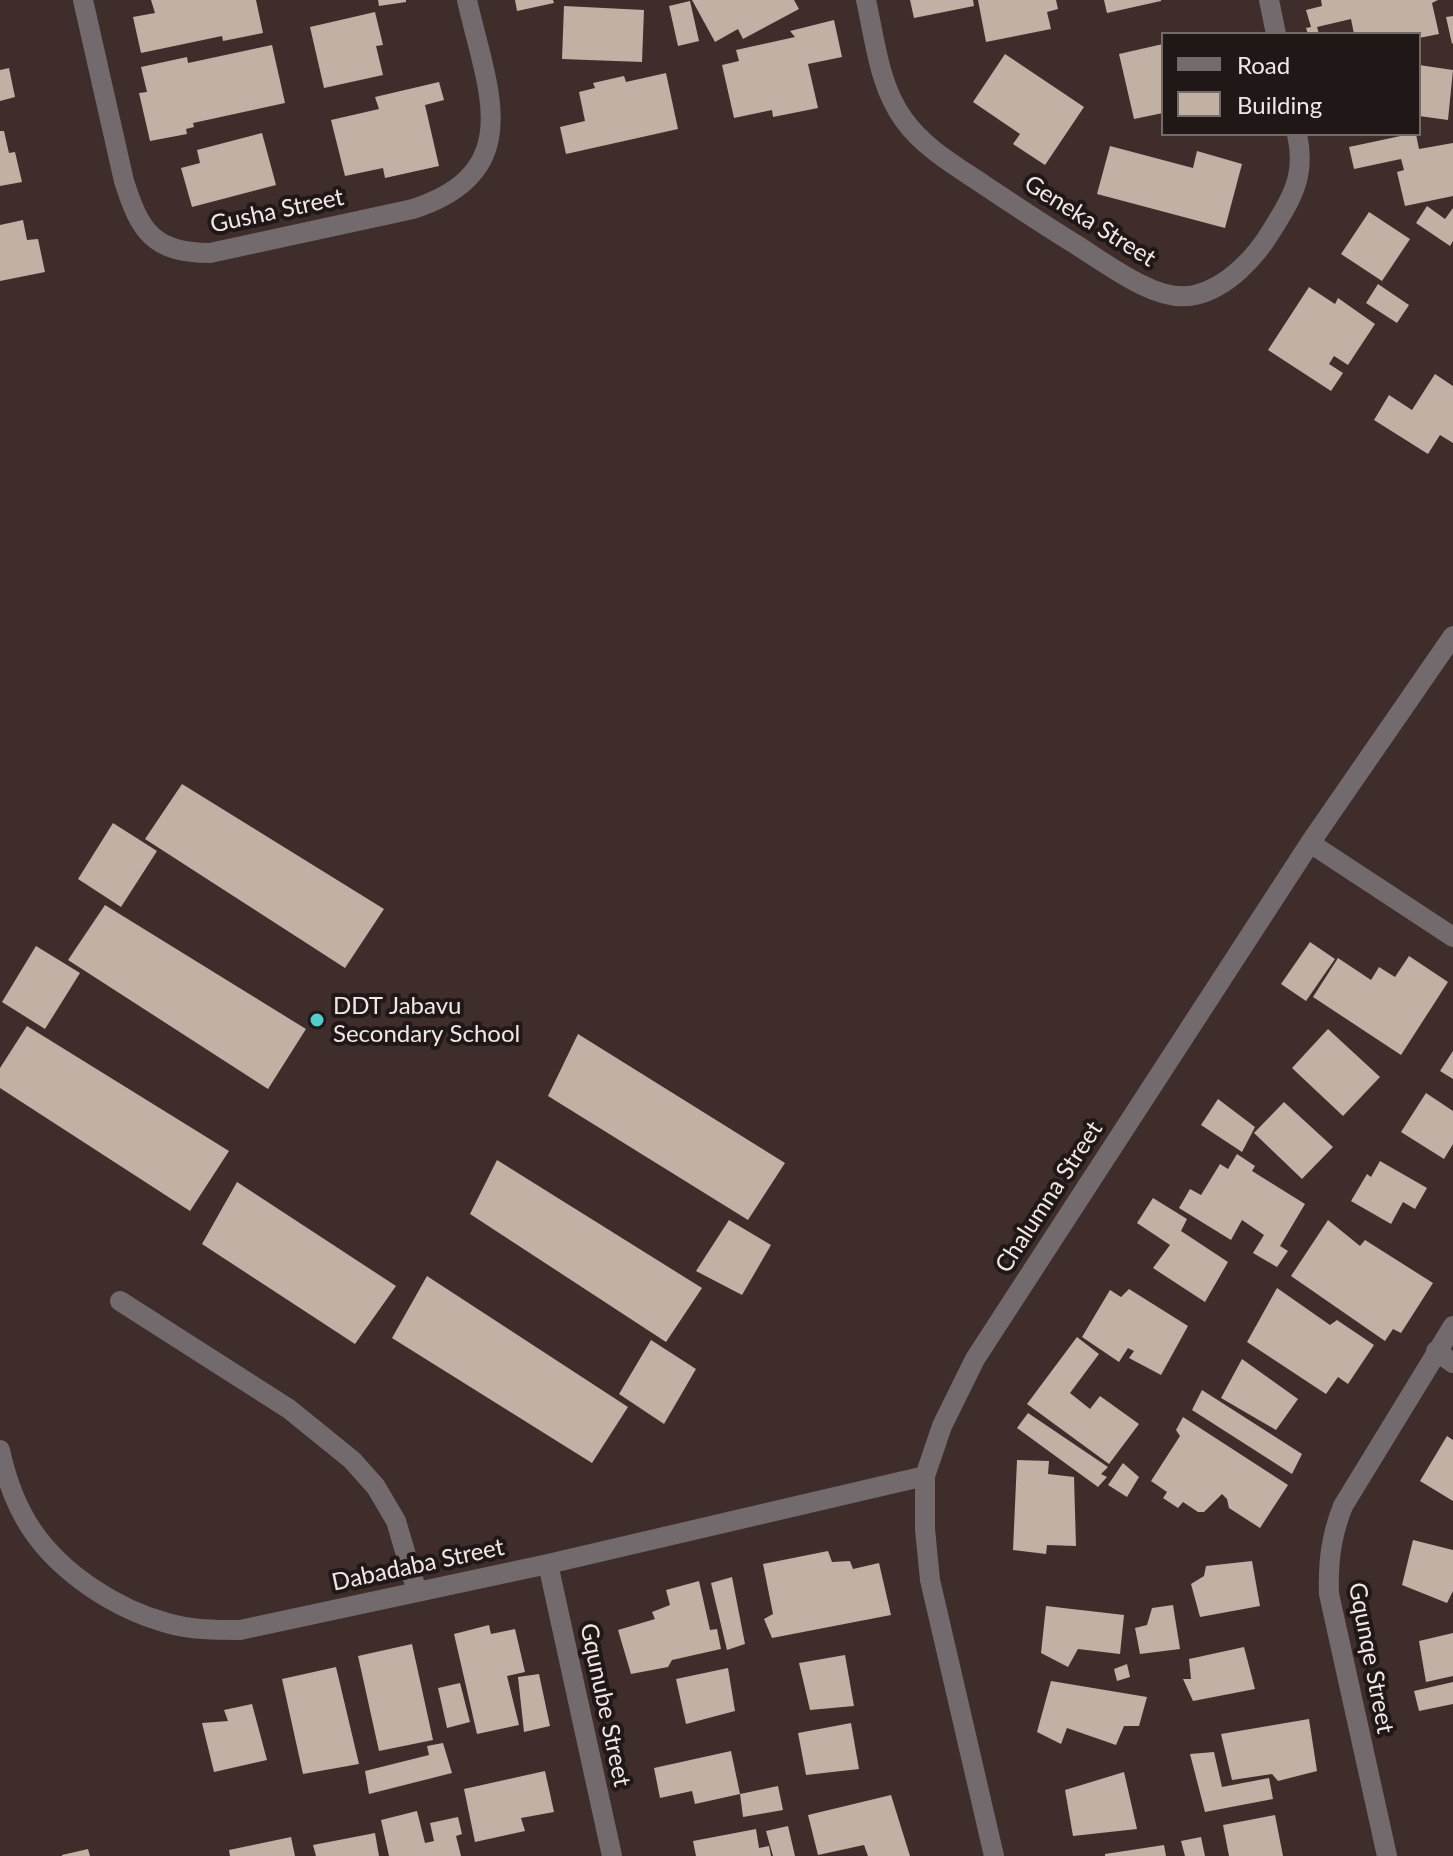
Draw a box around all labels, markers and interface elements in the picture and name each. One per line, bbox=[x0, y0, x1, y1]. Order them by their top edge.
legend bbox=[1161, 32, 1421, 136]
text: Road bbox=[1237, 50, 1290, 79]
text: Building bbox=[1237, 90, 1322, 119]
street label: Geneka Street bbox=[1019, 169, 1161, 273]
street label: Gusha Street bbox=[208, 183, 346, 239]
place label: DDT Jabavu Secondary School bbox=[333, 992, 520, 1048]
marker: DDT Jabavu Secondary School bbox=[308, 1011, 326, 1029]
street label: Chalumna Street bbox=[989, 1116, 1109, 1278]
street label: Dabadaba Street bbox=[329, 1533, 507, 1597]
street label: Gqunqe Street bbox=[1342, 1580, 1400, 1736]
street label: Gqunube Street bbox=[574, 1621, 636, 1789]

